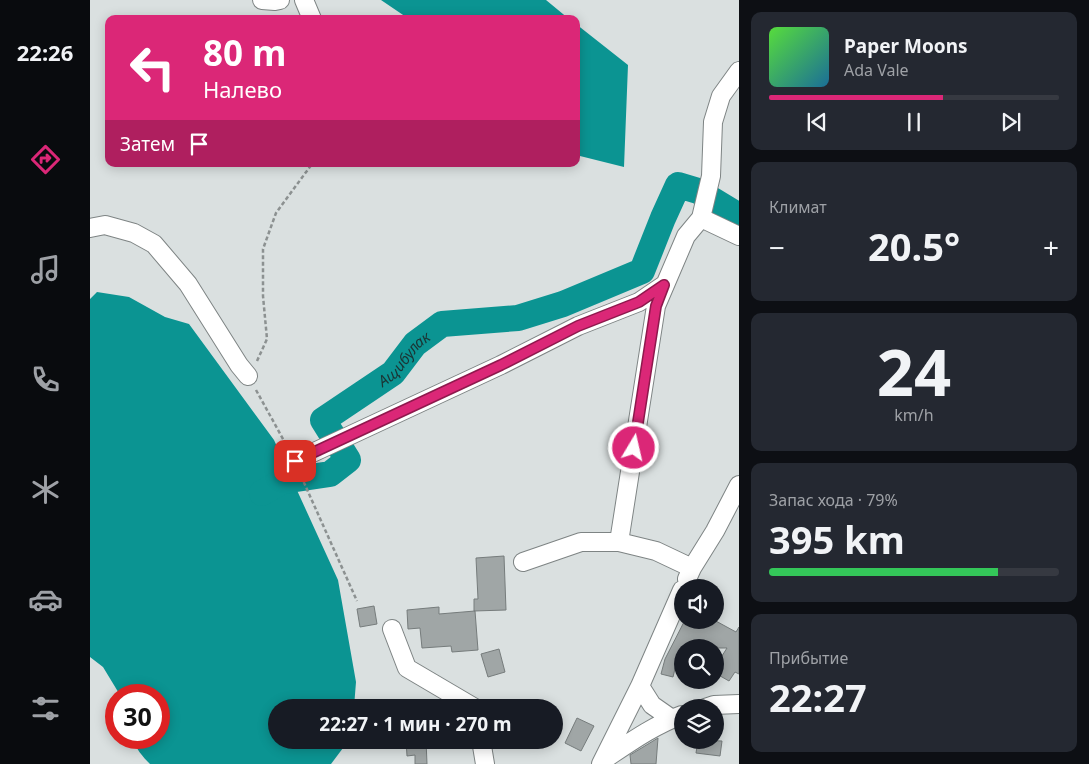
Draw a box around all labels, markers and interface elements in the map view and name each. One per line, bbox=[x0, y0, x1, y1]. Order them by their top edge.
text: 80 m bbox=[203, 29, 286, 76]
text: Paper Moons bbox=[844, 33, 968, 59]
icon: left bbox=[120, 35, 185, 100]
text: 22:26 bbox=[17, 37, 73, 67]
text: Ada Vale bbox=[844, 59, 909, 81]
text: Налево bbox=[203, 74, 282, 104]
icon: previous bbox=[803, 108, 831, 136]
icon: pause bbox=[900, 108, 928, 136]
icon: next bbox=[997, 108, 1025, 136]
icon: arrive bbox=[185, 130, 213, 158]
text: Затем bbox=[120, 131, 175, 157]
icon: directions bbox=[28, 142, 63, 177]
text: Климат bbox=[769, 196, 827, 218]
text: 20.5° bbox=[868, 220, 960, 272]
text: − bbox=[769, 228, 785, 266]
text: + bbox=[1043, 228, 1059, 266]
icon: music bbox=[28, 252, 63, 287]
water label: Ащибулак bbox=[373, 326, 435, 391]
text: 24 bbox=[877, 327, 951, 415]
icon: phone bbox=[28, 362, 63, 397]
text: km/h bbox=[894, 404, 934, 426]
position arrow bbox=[607, 421, 659, 473]
pin bbox=[274, 440, 316, 482]
icon: arrive bbox=[281, 447, 309, 475]
icon: climate bbox=[28, 472, 63, 507]
text: Запас хода · 79% bbox=[769, 489, 898, 511]
text: 395 km bbox=[769, 513, 905, 565]
map controls bbox=[674, 579, 724, 749]
button: sound bbox=[674, 579, 724, 629]
icon: car bbox=[28, 582, 63, 617]
button: search bbox=[674, 639, 724, 689]
text: Прибытие bbox=[769, 647, 848, 669]
text: 22:27 bbox=[769, 671, 867, 723]
speed limit sign: 30 bbox=[105, 684, 170, 749]
icon: filters bbox=[28, 691, 63, 726]
button: layers bbox=[674, 699, 724, 749]
text: 22:27 · 1 мин · 270 m bbox=[319, 711, 512, 737]

